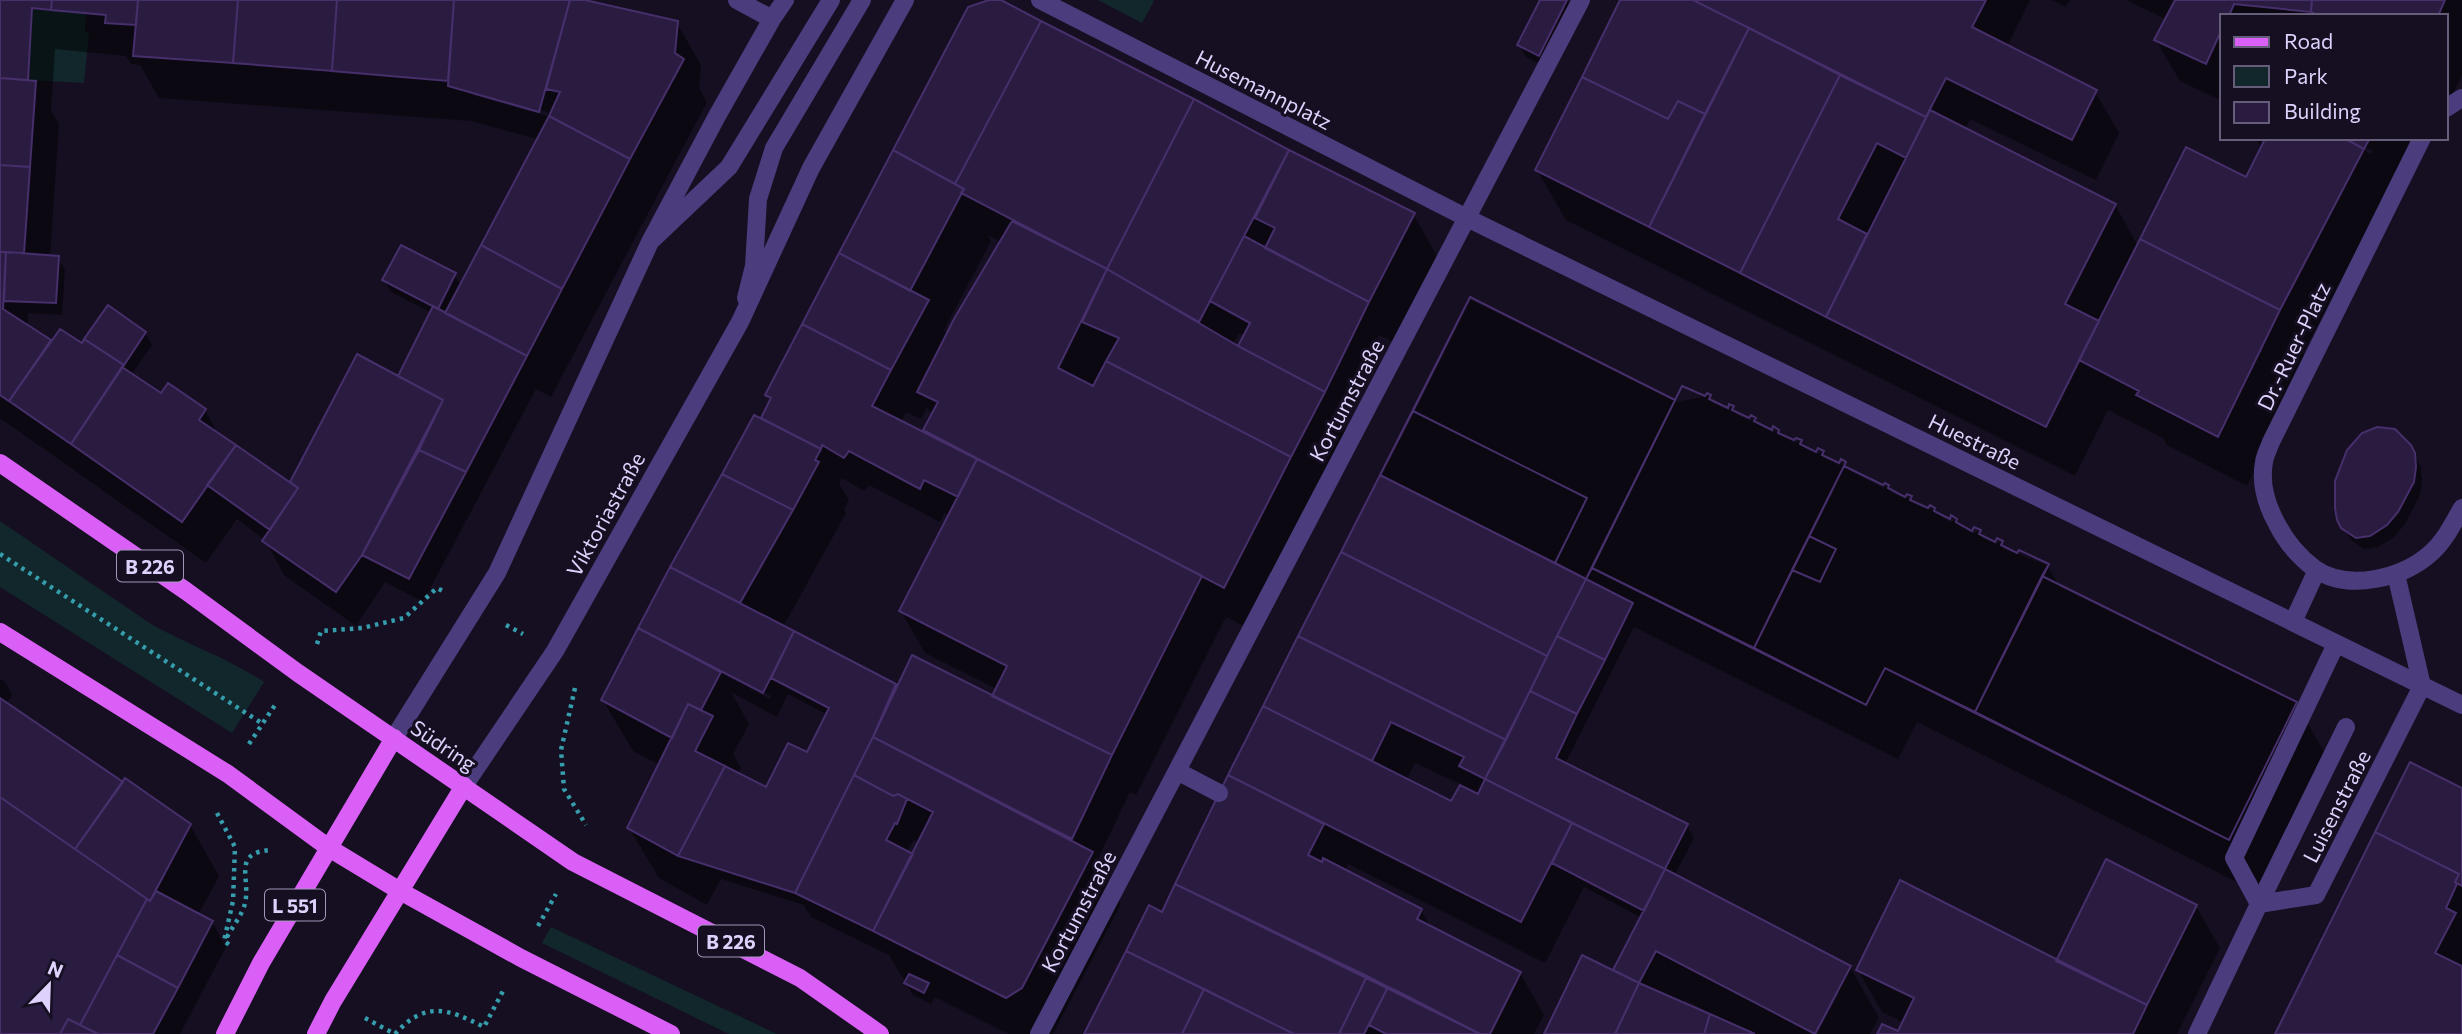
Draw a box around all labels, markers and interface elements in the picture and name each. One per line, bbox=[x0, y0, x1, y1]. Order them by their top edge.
legend bbox=[2220, 14, 2448, 140]
text: Road bbox=[2284, 28, 2333, 53]
street label: Husemannplatz bbox=[1192, 44, 1336, 134]
text: Park bbox=[2284, 63, 2328, 88]
text: Building bbox=[2284, 98, 2361, 123]
street label: Dr.-Ruer-Platz bbox=[2251, 278, 2335, 414]
street label: Kortumstraße bbox=[1304, 335, 1388, 465]
street label: Huestraße bbox=[1925, 408, 2025, 474]
street label: Viktoriastraße bbox=[561, 448, 649, 580]
road number: B 226 bbox=[117, 551, 183, 582]
street label: Südring bbox=[407, 714, 481, 776]
street label: Luisenstraße bbox=[2297, 746, 2375, 866]
street label: Kortumstraße bbox=[1036, 846, 1120, 976]
road number: L 551 bbox=[265, 890, 325, 920]
road number: B 226 bbox=[698, 925, 764, 956]
north arrow bbox=[14, 950, 84, 1020]
text: N bbox=[45, 956, 67, 982]

